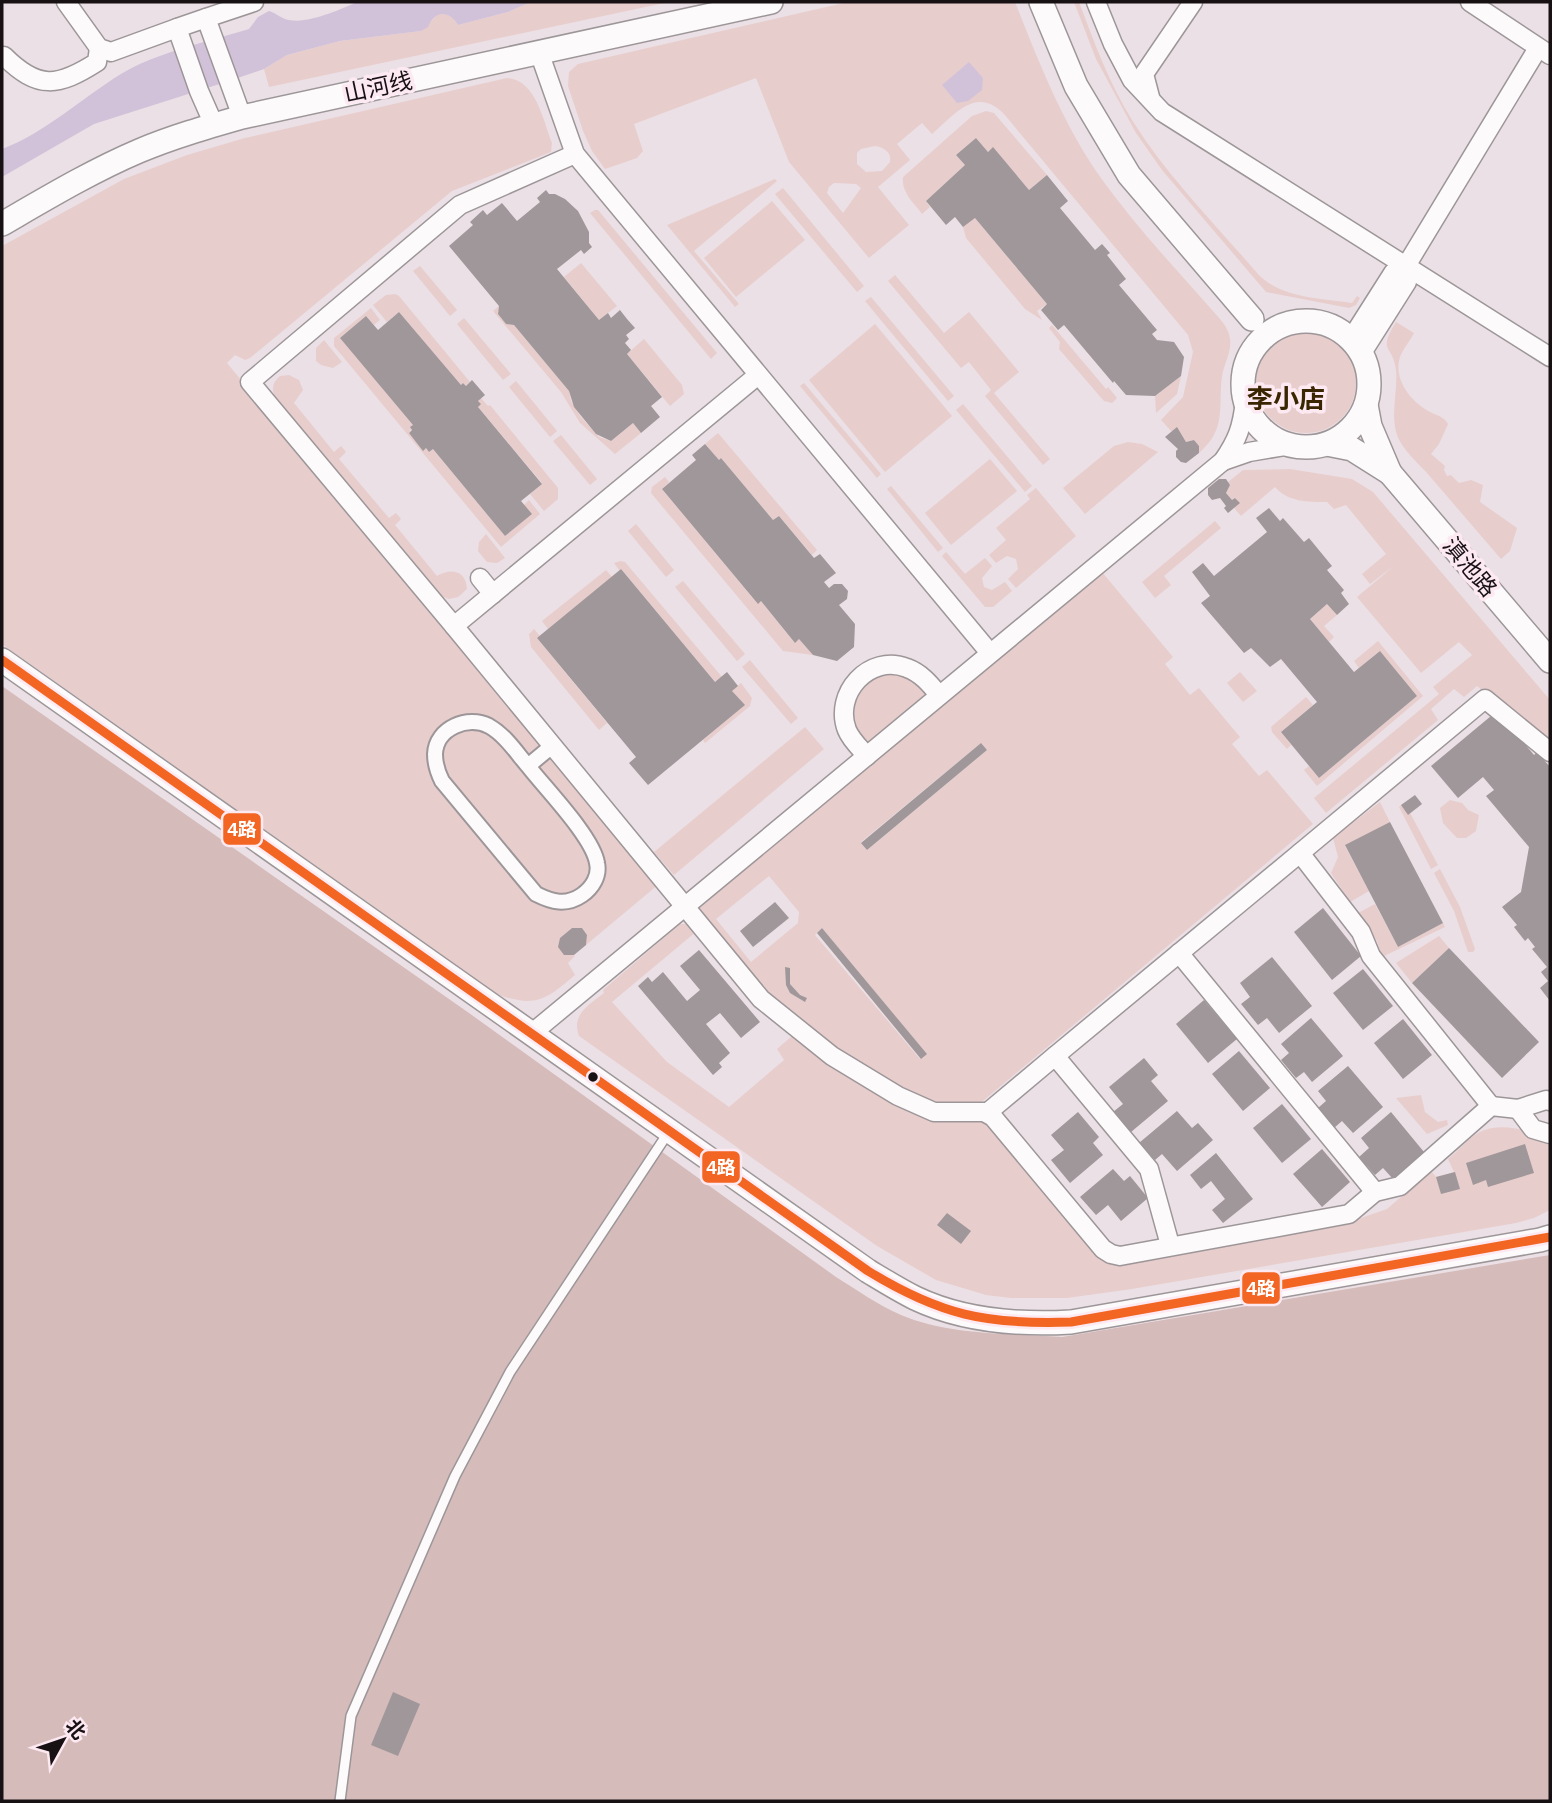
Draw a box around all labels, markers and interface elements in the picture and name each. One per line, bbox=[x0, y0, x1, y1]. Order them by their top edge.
street label: 山河线 bbox=[342, 67, 414, 107]
district label: 李小店 bbox=[1247, 384, 1325, 414]
street label: 滇池路 bbox=[1438, 532, 1502, 602]
line badge: 4路 bbox=[222, 812, 262, 846]
text: 4路 bbox=[227, 819, 257, 840]
unlabelled marker bbox=[586, 1070, 600, 1084]
line badge: 4路 bbox=[701, 1150, 741, 1184]
text: 4路 bbox=[706, 1157, 736, 1178]
line badge: 4路 bbox=[1241, 1271, 1281, 1305]
text: 4路 bbox=[1246, 1278, 1276, 1299]
north arrow bbox=[28, 1705, 98, 1775]
text: 北 bbox=[61, 1715, 90, 1743]

